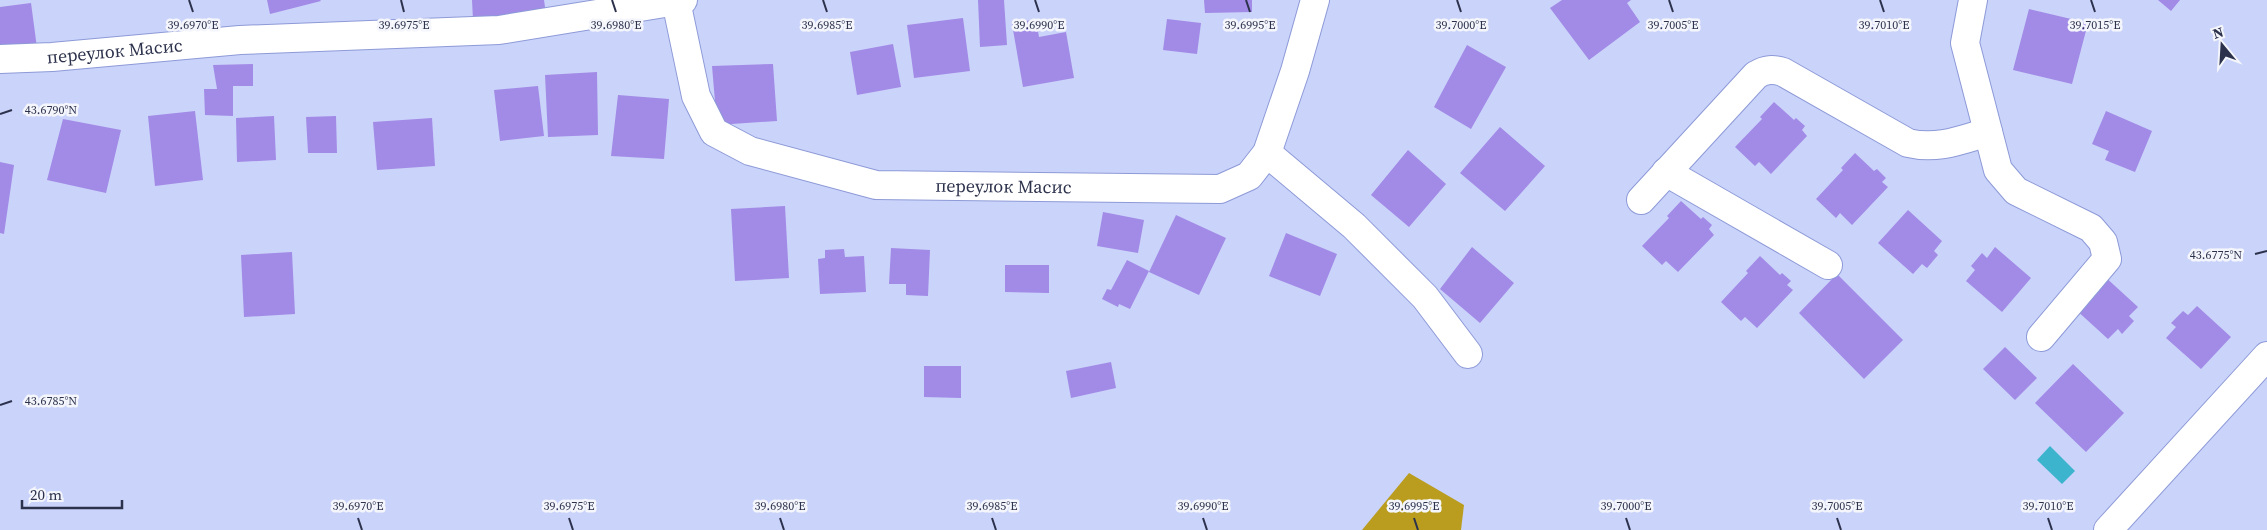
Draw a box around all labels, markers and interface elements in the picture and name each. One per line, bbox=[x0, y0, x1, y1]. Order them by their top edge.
text: 39.6970°E bbox=[168, 17, 218, 33]
text: 39.6975°E bbox=[379, 17, 429, 33]
text: 39.6980°E bbox=[591, 17, 641, 33]
text: 39.6985°E bbox=[802, 17, 852, 33]
text: 39.6990°E bbox=[1014, 17, 1064, 33]
text: 39.6995°E bbox=[1225, 17, 1275, 33]
text: 39.7000°E bbox=[1436, 17, 1486, 33]
text: 39.7005°E bbox=[1648, 17, 1698, 33]
text: 39.7010°E bbox=[1859, 17, 1909, 33]
text: 39.7015°E bbox=[2070, 17, 2120, 33]
north arrow bbox=[2197, 20, 2247, 70]
text: N bbox=[2210, 22, 2226, 44]
street label: переулок Масис bbox=[46, 32, 184, 69]
text: 43.6790°N bbox=[25, 102, 77, 118]
street label: переулок Масис bbox=[935, 173, 1072, 199]
text: 43.6775°N bbox=[2190, 247, 2242, 263]
text: 43.6785°N bbox=[25, 393, 77, 409]
scale bar bbox=[22, 478, 122, 510]
text: 20 m bbox=[30, 484, 62, 505]
text: 39.6970°E bbox=[333, 498, 383, 514]
text: 39.6975°E bbox=[544, 498, 594, 514]
text: 39.6980°E bbox=[755, 498, 805, 514]
text: 39.6985°E bbox=[967, 498, 1017, 514]
text: 39.6990°E bbox=[1178, 498, 1228, 514]
text: 39.6995°E bbox=[1389, 498, 1439, 514]
text: 39.7000°E bbox=[1601, 498, 1651, 514]
text: 39.7005°E bbox=[1812, 498, 1862, 514]
text: 39.7010°E bbox=[2023, 498, 2073, 514]

